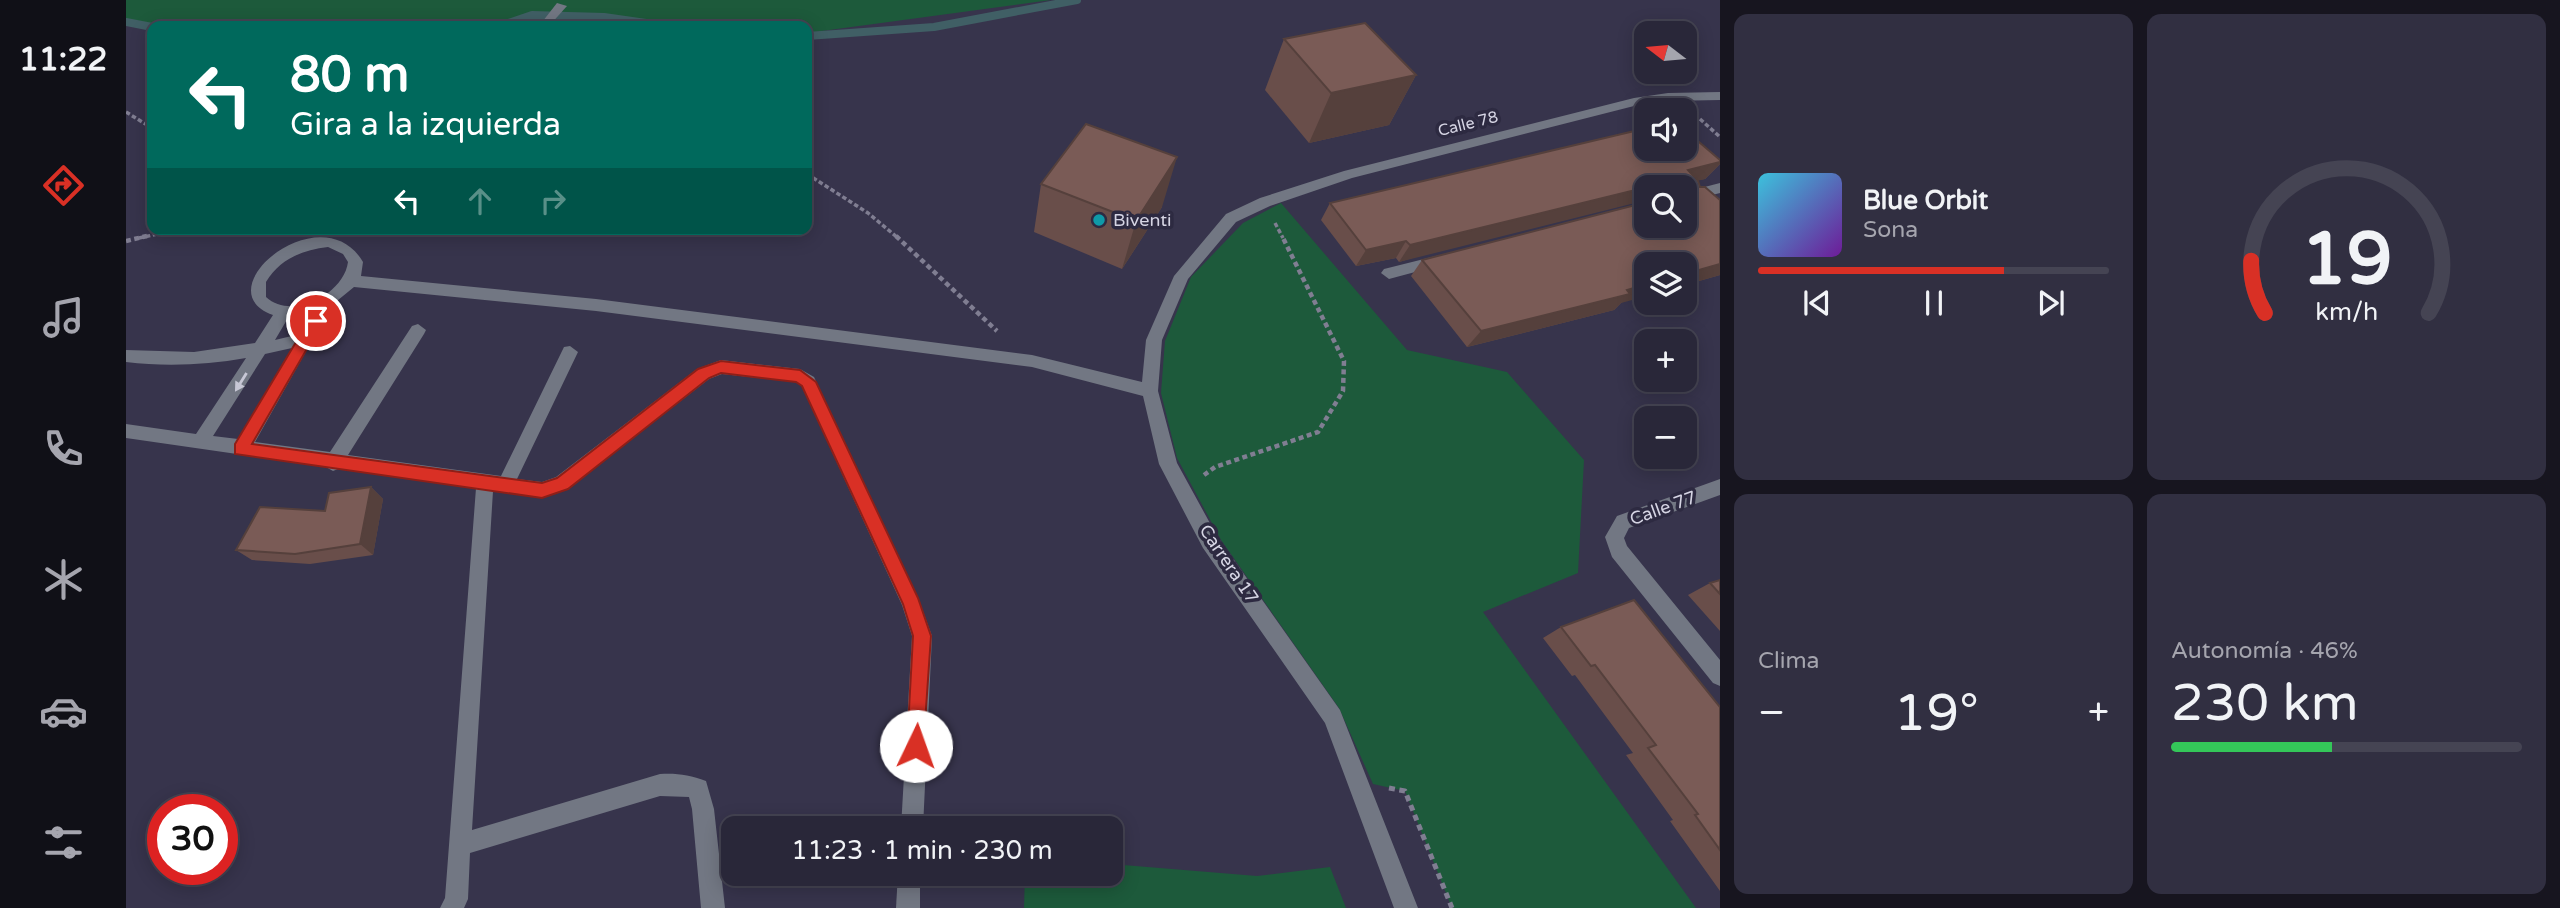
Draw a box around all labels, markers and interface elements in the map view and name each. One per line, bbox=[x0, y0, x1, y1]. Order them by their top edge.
north arrow bbox=[1634, 21, 1698, 84]
map controls bbox=[1634, 21, 1697, 469]
text: 11:22 bbox=[19, 41, 107, 79]
text: 80 m bbox=[290, 46, 409, 105]
icon: left bbox=[175, 49, 266, 140]
button: sound bbox=[1634, 98, 1697, 161]
text: Gira a la izquierda bbox=[290, 106, 561, 144]
street label: Calle 78 bbox=[1436, 107, 1500, 141]
icon: directions bbox=[39, 161, 88, 210]
button: search bbox=[1634, 175, 1697, 238]
icon: left bbox=[388, 182, 426, 220]
icon: ahead bbox=[461, 182, 499, 220]
icon: right bbox=[534, 182, 572, 220]
text: Blue Orbit bbox=[1863, 185, 1988, 216]
place label: Biventi bbox=[1113, 209, 1172, 231]
marker: Biventi bbox=[1091, 212, 1107, 228]
text: Sona bbox=[1863, 216, 1918, 244]
text: 19 bbox=[2301, 217, 2392, 305]
button: layers bbox=[1634, 252, 1697, 315]
icon: previous bbox=[1798, 284, 1836, 322]
icon: pause bbox=[1915, 284, 1953, 322]
icon: next bbox=[2032, 284, 2070, 322]
pin bbox=[286, 291, 346, 351]
icon: music bbox=[39, 293, 88, 342]
text: km/h bbox=[2315, 297, 2378, 327]
icon: arrive bbox=[297, 302, 335, 340]
button: + bbox=[1634, 329, 1697, 392]
one-way arrow bbox=[234, 372, 247, 391]
button: − bbox=[1634, 406, 1697, 469]
icon: phone bbox=[39, 424, 88, 473]
street label: Calle 77 bbox=[1627, 486, 1699, 530]
street label: Carrera 17 bbox=[1195, 520, 1263, 608]
icon: climate bbox=[39, 555, 88, 604]
text: Autonomía · 46% bbox=[2171, 637, 2358, 665]
text: Clima bbox=[1758, 647, 1819, 675]
text: 230 km bbox=[2171, 672, 2359, 735]
text: 19° bbox=[1894, 682, 1979, 745]
icon: car bbox=[39, 687, 88, 736]
text: − bbox=[1758, 690, 1785, 736]
text: + bbox=[2088, 690, 2109, 736]
position arrow bbox=[879, 709, 953, 783]
speed limit sign: 30 bbox=[147, 794, 238, 885]
icon: filters bbox=[39, 818, 88, 867]
text: 11:23 · 1 min · 230 m bbox=[791, 835, 1053, 866]

